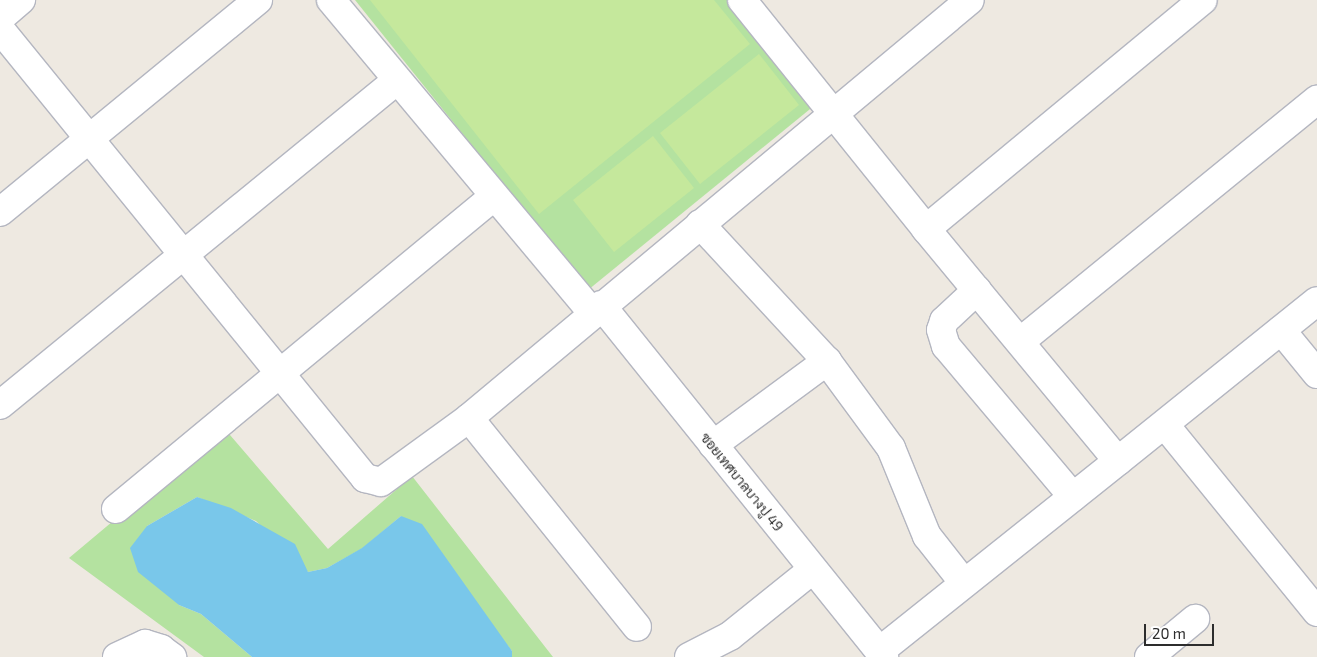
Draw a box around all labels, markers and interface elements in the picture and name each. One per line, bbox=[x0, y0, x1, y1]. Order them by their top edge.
street label: ซอยเทศบาลบางปู 49 bbox=[697, 429, 787, 535]
scale bar bbox=[1147, 614, 1217, 646]
text: 20 m bbox=[1152, 624, 1186, 642]

